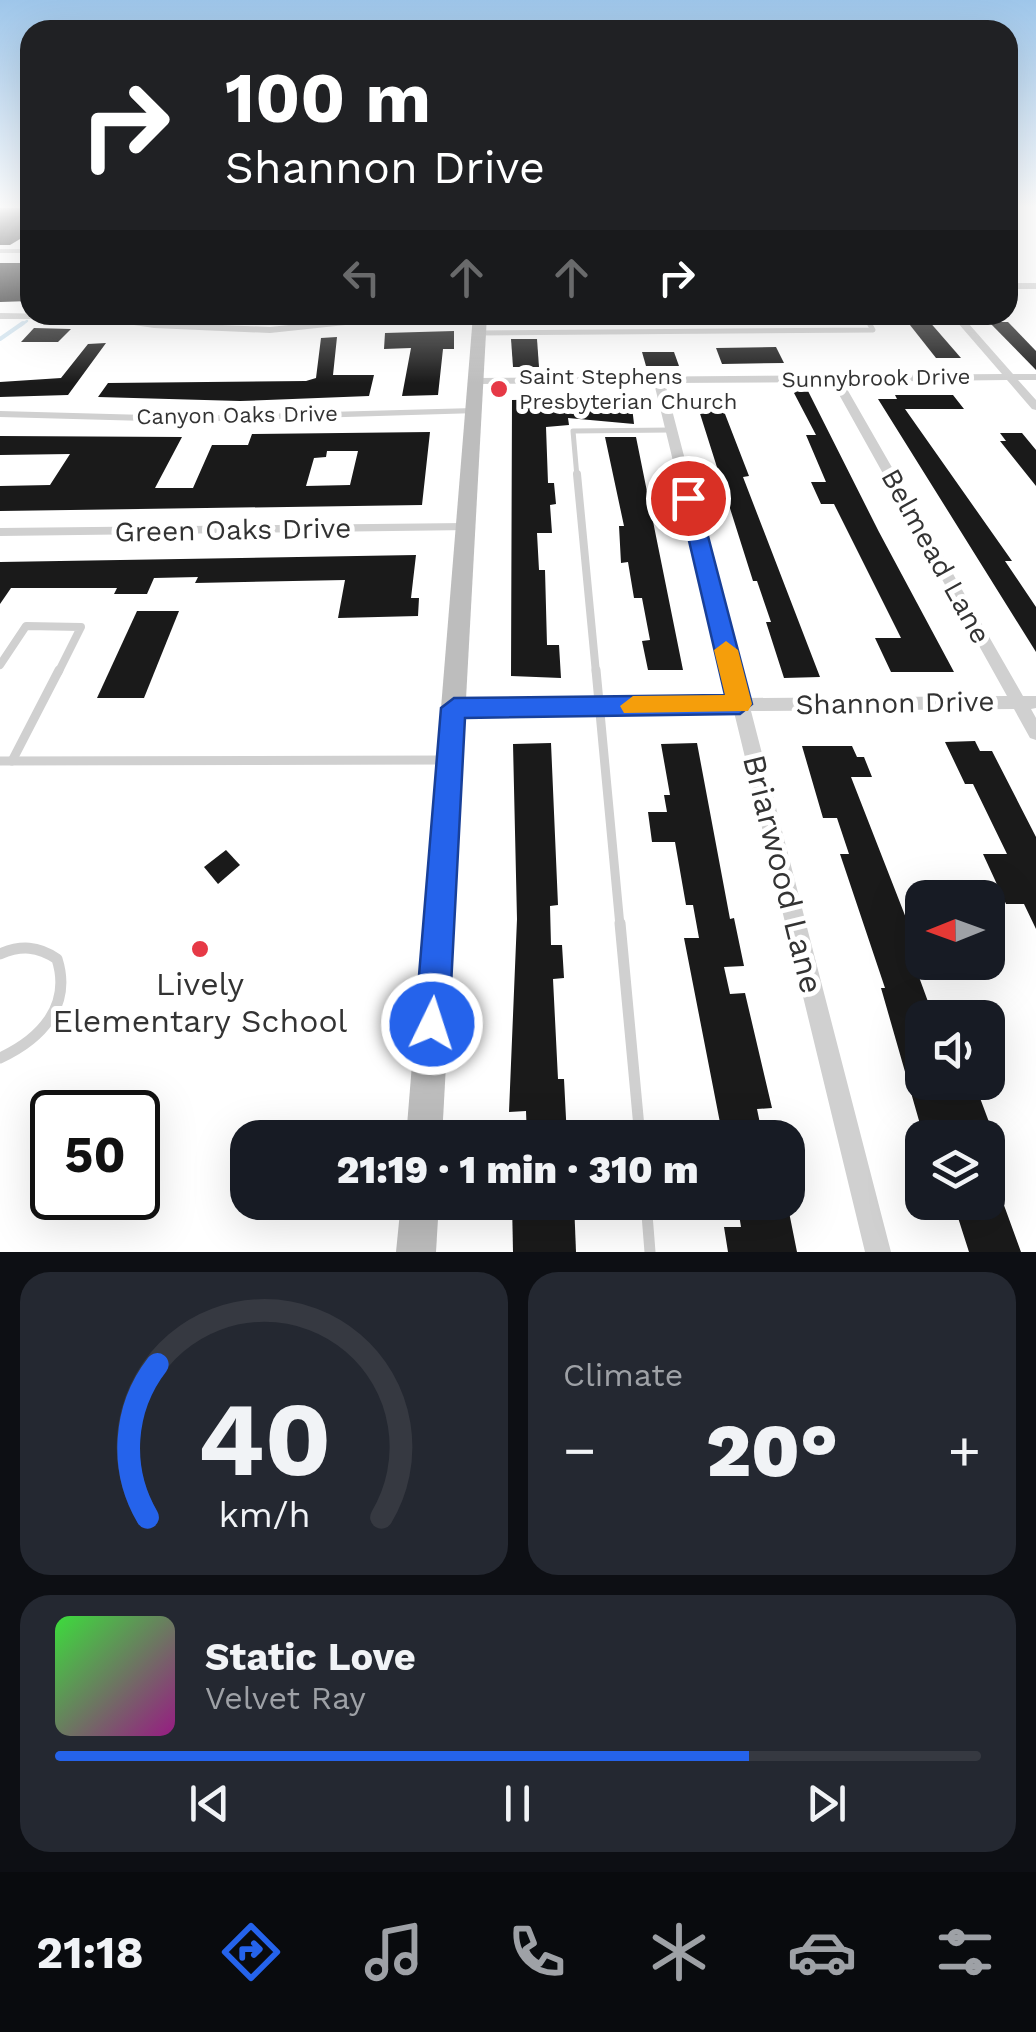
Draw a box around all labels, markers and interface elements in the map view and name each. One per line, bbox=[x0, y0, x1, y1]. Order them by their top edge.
text: 100 m bbox=[225, 57, 431, 139]
icon: right bbox=[60, 60, 190, 190]
text: Shannon Drive bbox=[225, 141, 545, 194]
icon: left bbox=[334, 250, 389, 305]
icon: ahead bbox=[439, 250, 494, 305]
icon: ahead bbox=[544, 250, 599, 305]
icon: right bbox=[649, 250, 704, 305]
place label: Saint Stephens Presbyterian Church bbox=[519, 364, 737, 414]
street label: Sunnybrook Drive bbox=[781, 364, 971, 392]
marker: Saint Stephens Presbyterian Church bbox=[488, 378, 510, 400]
street label: Canyon Oaks Drive bbox=[136, 401, 338, 429]
pin bbox=[646, 456, 731, 541]
street label: Belmead Lane bbox=[874, 463, 998, 649]
icon: arrive bbox=[661, 471, 716, 526]
street label: Green Oaks Drive bbox=[114, 511, 352, 549]
street label: Shannon Drive bbox=[795, 685, 995, 721]
street label: Briarwood Lane bbox=[735, 751, 831, 997]
north arrow bbox=[905, 880, 1005, 980]
map controls bbox=[905, 880, 1005, 1220]
marker: Lively Elementary School bbox=[189, 938, 211, 960]
place label: Lively Elementary School bbox=[53, 965, 348, 1040]
position arrow bbox=[380, 972, 484, 1076]
button: sound bbox=[905, 1000, 1005, 1100]
speed limit sign: 50 bbox=[30, 1090, 160, 1220]
button: layers bbox=[905, 1120, 1005, 1220]
text: 21:19 · 1 min · 310 m bbox=[336, 1148, 699, 1192]
text: Climate bbox=[563, 1356, 683, 1394]
text: 40 bbox=[197, 1378, 331, 1500]
text: 20° bbox=[706, 1406, 838, 1494]
text: − bbox=[563, 1418, 596, 1482]
text: + bbox=[948, 1418, 981, 1482]
text: km/h bbox=[218, 1494, 310, 1536]
text: Static Love bbox=[205, 1635, 416, 1679]
text: Velvet Ray bbox=[205, 1679, 366, 1717]
icon: previous bbox=[182, 1776, 237, 1831]
icon: pause bbox=[490, 1776, 545, 1831]
icon: next bbox=[799, 1776, 854, 1831]
icon: directions bbox=[216, 1917, 286, 1987]
icon: music bbox=[359, 1917, 429, 1987]
icon: phone bbox=[502, 1917, 572, 1987]
icon: climate bbox=[644, 1917, 714, 1987]
icon: car bbox=[787, 1917, 857, 1987]
icon: filters bbox=[930, 1917, 1000, 1987]
text: 21:18 bbox=[36, 1926, 144, 1979]

